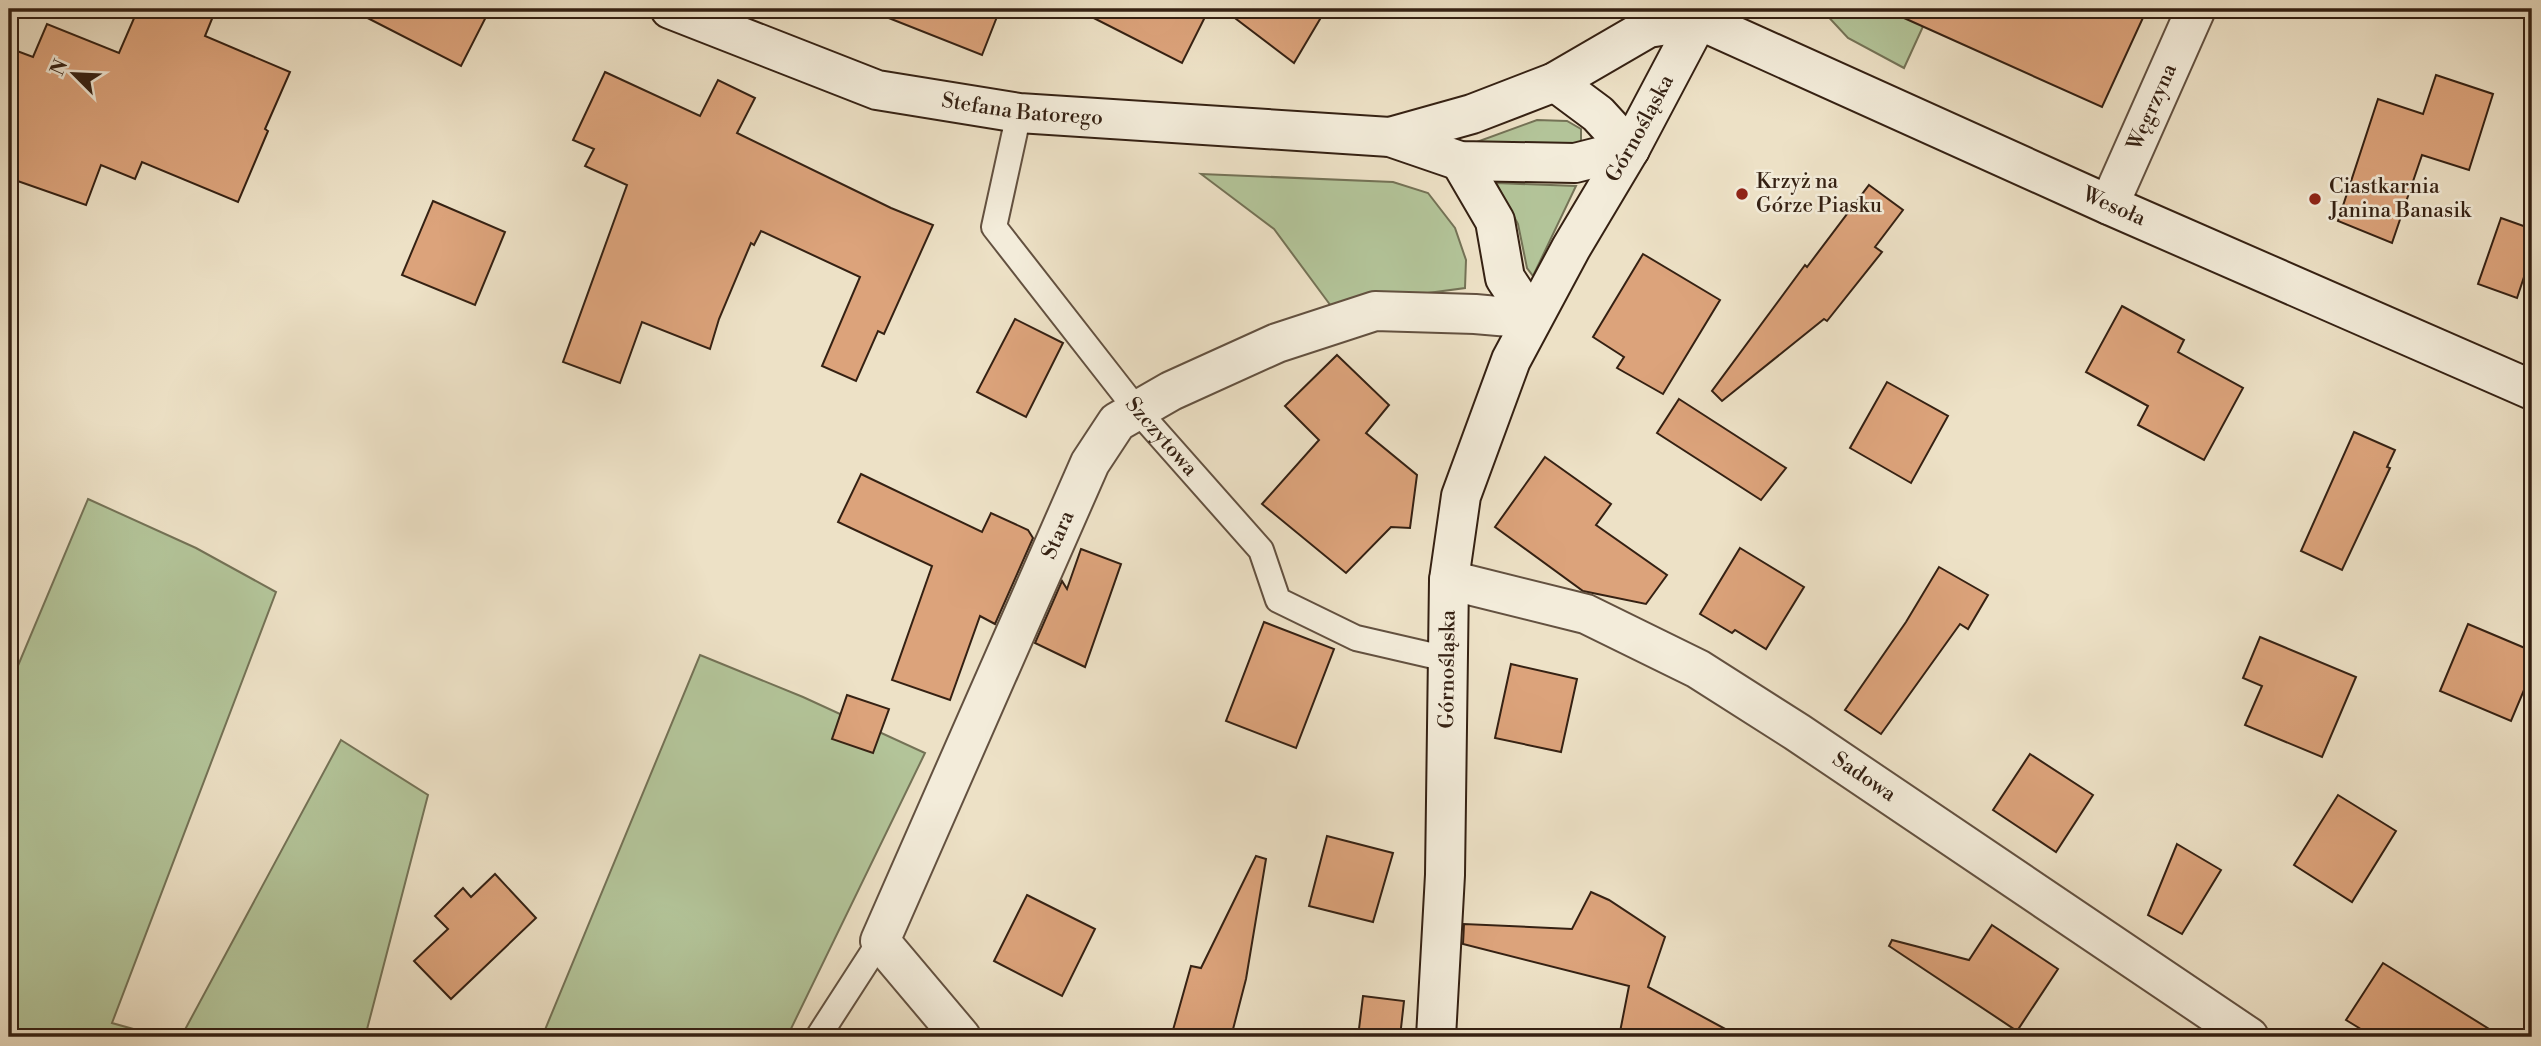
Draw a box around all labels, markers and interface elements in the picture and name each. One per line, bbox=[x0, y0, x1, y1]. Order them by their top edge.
north arrow bbox=[38, 38, 108, 108]
text: N bbox=[45, 56, 73, 79]
street label: Węgrzyna bbox=[2121, 59, 2183, 156]
street label: Górnośląska bbox=[1600, 70, 1680, 187]
street label: Stefana Batorego bbox=[940, 88, 1104, 131]
place label: Krzyż na Górze Piasku bbox=[1756, 169, 1882, 219]
place label: Ciastkarnia Janina Banasik bbox=[2328, 174, 2472, 224]
street label: Wesoła bbox=[2077, 181, 2150, 232]
marker: Krzyż na Górze Piasku bbox=[1734, 186, 1750, 202]
marker: Ciastkarnia Janina Banasik bbox=[2307, 191, 2323, 207]
street label: Szczytowa bbox=[1119, 392, 1203, 482]
street label: Stara bbox=[1036, 507, 1080, 563]
street label: Górnośląska bbox=[1434, 609, 1462, 729]
street label: Sadowa bbox=[1827, 746, 1901, 808]

